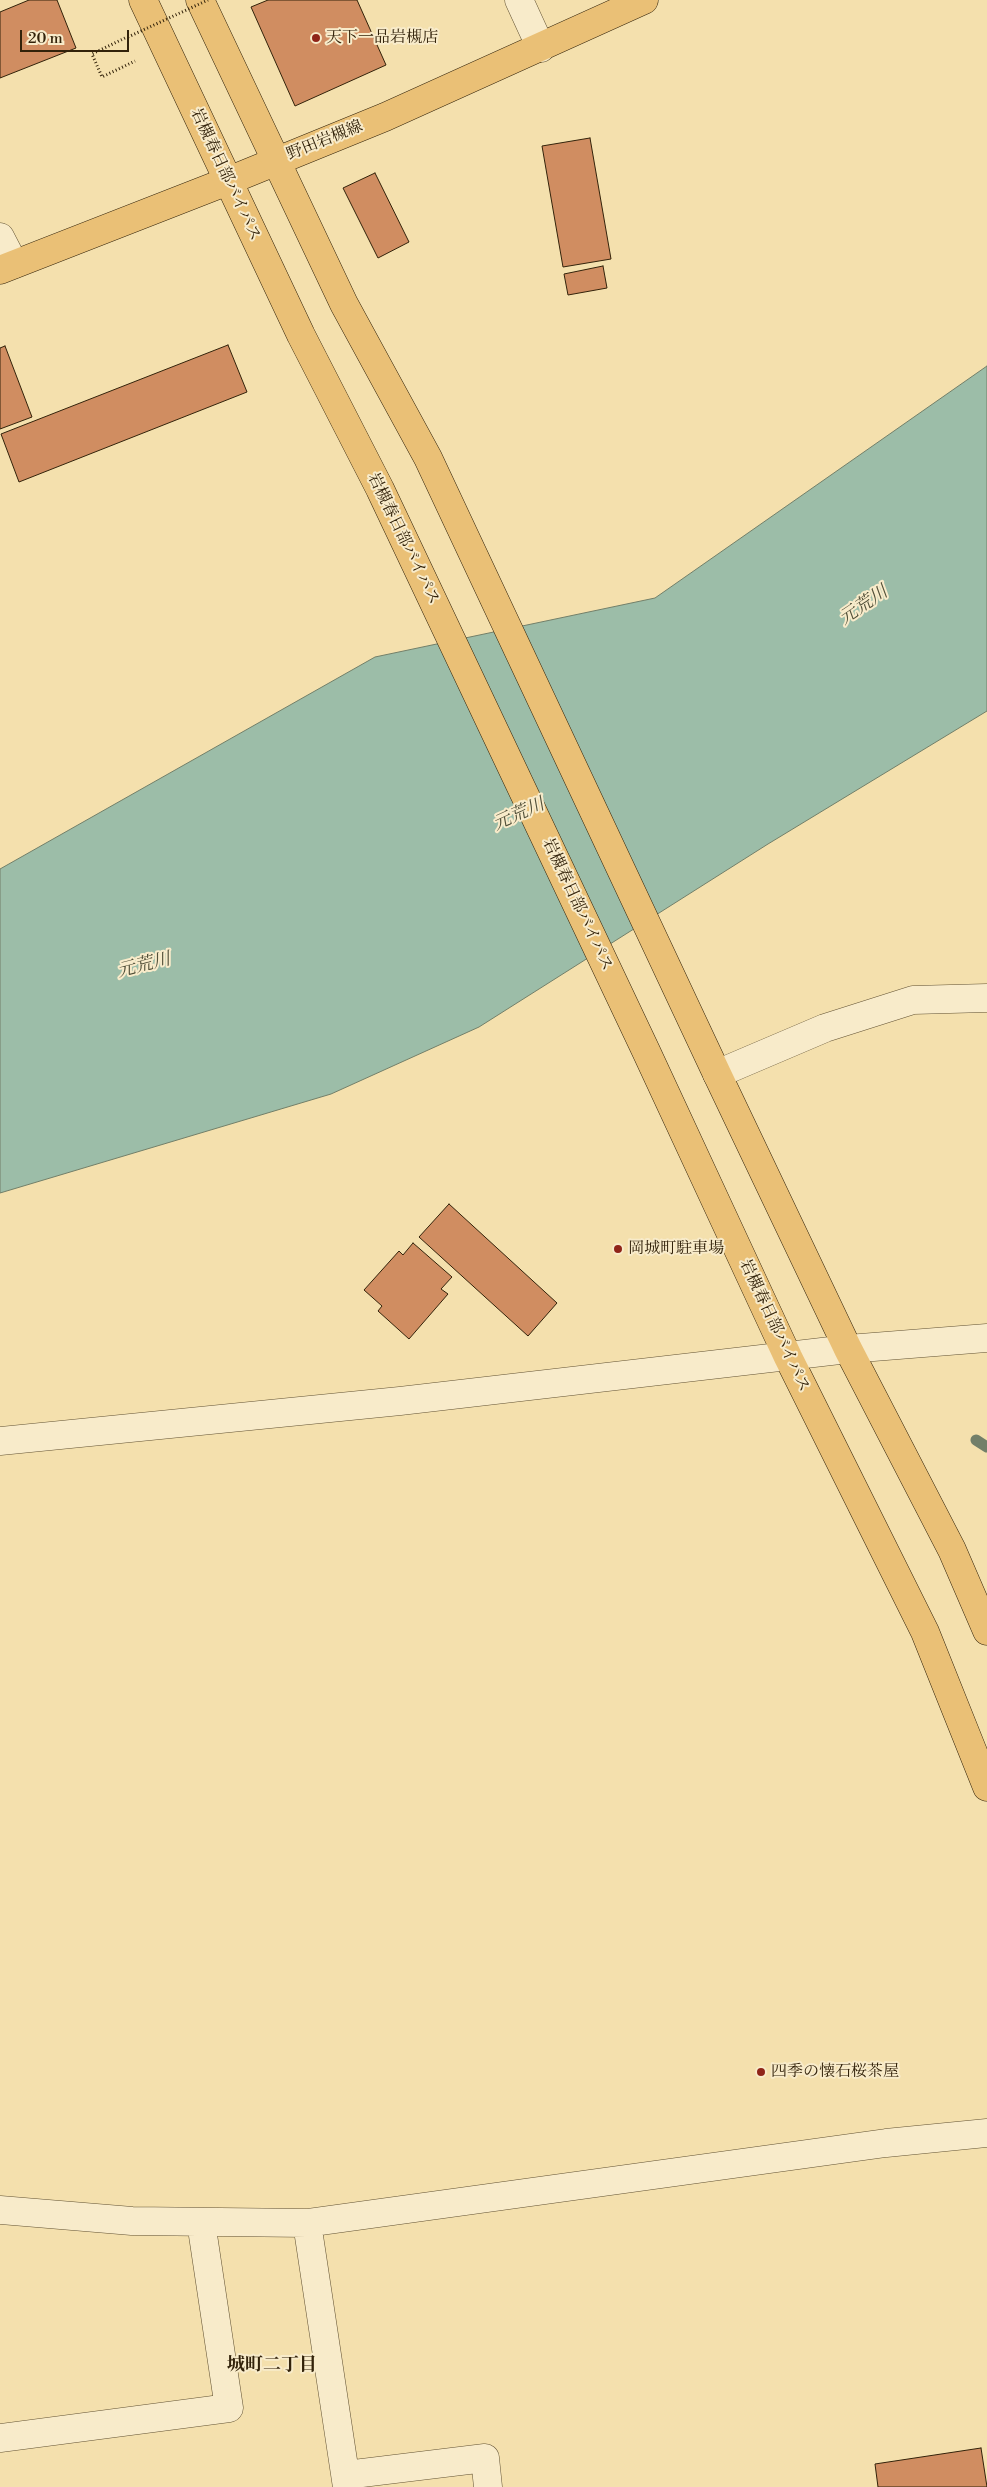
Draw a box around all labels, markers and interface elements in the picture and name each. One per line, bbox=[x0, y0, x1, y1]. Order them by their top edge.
scale bar bbox=[22, 20, 131, 52]
place label: 天下一品岩槻店 bbox=[326, 28, 438, 48]
text: 20 m bbox=[28, 29, 63, 48]
marker: 天下一品岩槻店 bbox=[310, 32, 322, 44]
street label: 岩槻春日部バイパス bbox=[186, 106, 264, 244]
street label: 野田岩槻線 bbox=[284, 117, 366, 165]
street label: 岩槻春日部バイパス bbox=[363, 470, 443, 608]
water label: 元荒川 bbox=[836, 582, 892, 630]
water label: 元荒川 bbox=[490, 794, 548, 836]
street label: 岩槻春日部バイパス bbox=[538, 836, 616, 974]
water label: 元荒川 bbox=[115, 949, 173, 983]
place label: 岡城町駐車場 bbox=[628, 1239, 724, 1259]
marker: 岡城町駐車場 bbox=[612, 1243, 624, 1255]
street label: 岩槻春日部バイパス bbox=[735, 1257, 813, 1395]
place label: 四季の懐石桜茶屋 bbox=[771, 2062, 899, 2082]
marker: 四季の懐石桜茶屋 bbox=[755, 2066, 767, 2078]
district label: 城町二丁目 bbox=[227, 2355, 317, 2377]

